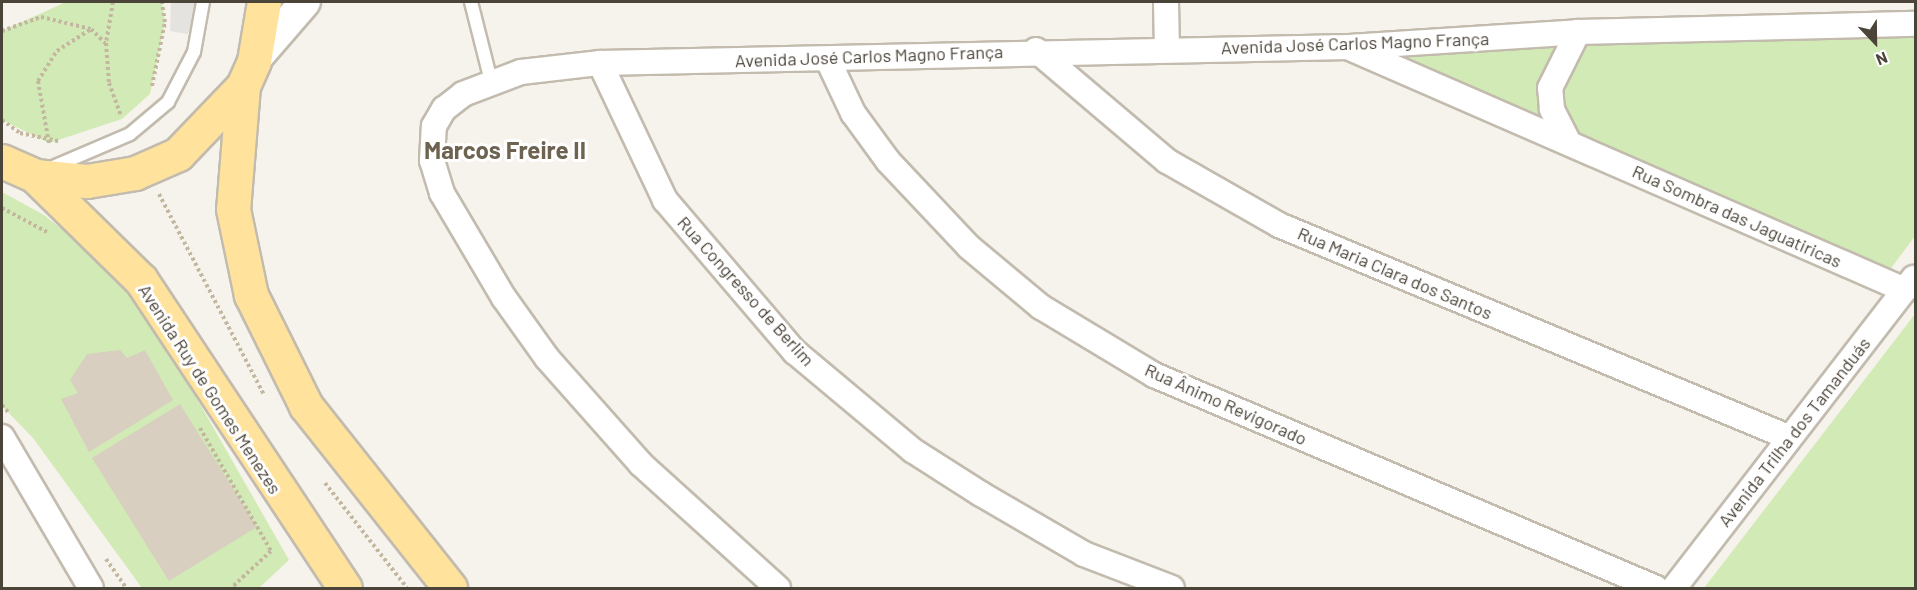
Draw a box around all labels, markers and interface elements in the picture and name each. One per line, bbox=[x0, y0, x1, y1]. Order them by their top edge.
north arrow bbox=[1845, 12, 1905, 72]
street label: Avenida José Carlos Magno França bbox=[1220, 28, 1490, 58]
street label: Avenida José Carlos Magno França bbox=[734, 41, 1004, 71]
text: N bbox=[1873, 48, 1890, 70]
district label: Marcos Freire II bbox=[424, 136, 586, 164]
street label: Rua Sombra das Jaguatiricas bbox=[1629, 160, 1845, 272]
street label: Rua Congresso de Berlim bbox=[673, 212, 819, 370]
street label: Rua Maria Clara dos Santos bbox=[1295, 222, 1495, 324]
street label: Avenida Ruy de Gomes Menezes bbox=[134, 280, 286, 498]
street label: Avenida Trilha dos Tamanduás bbox=[1713, 333, 1875, 531]
street label: Rua Ânimo Revigorado bbox=[1142, 359, 1310, 449]

